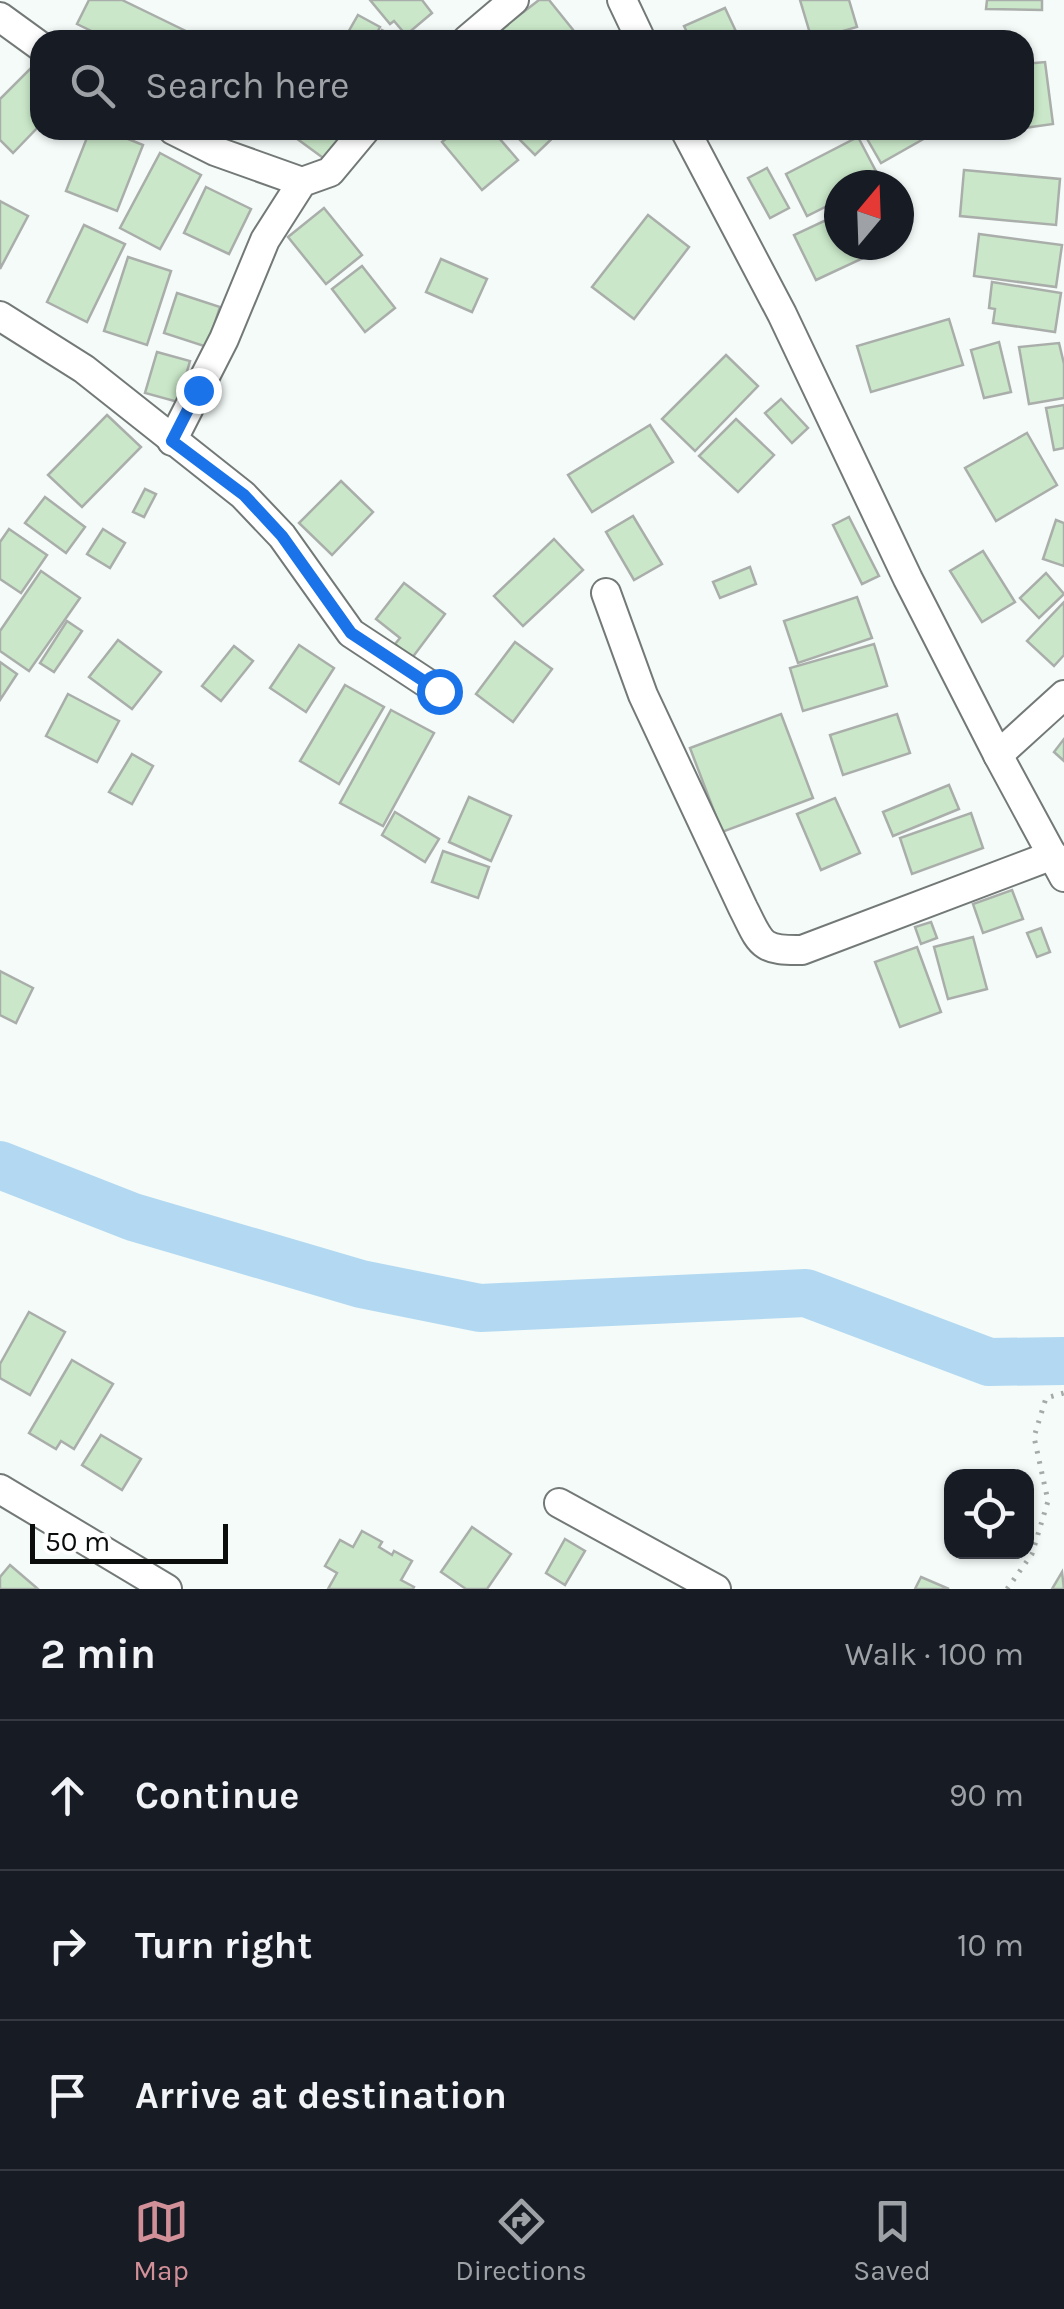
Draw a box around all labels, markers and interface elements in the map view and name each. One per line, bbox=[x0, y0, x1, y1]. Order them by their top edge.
search box bbox=[30, 30, 1034, 140]
icon: search bbox=[65, 58, 120, 113]
text: Search here bbox=[145, 63, 349, 108]
north arrow bbox=[824, 170, 914, 260]
route end bbox=[176, 368, 222, 414]
route start bbox=[417, 669, 463, 715]
map controls bbox=[944, 1469, 1034, 1559]
button: locate bbox=[944, 1469, 1034, 1559]
scale bar bbox=[30, 1519, 228, 1564]
text: 50 m bbox=[45, 1525, 110, 1558]
text: 2 min bbox=[40, 1629, 156, 1679]
text: Walk · 100 m bbox=[845, 1636, 1024, 1673]
icon: ahead bbox=[40, 1768, 95, 1823]
text: Continue bbox=[135, 1773, 299, 1818]
text: 90 m bbox=[949, 1777, 1024, 1814]
icon: right bbox=[40, 1918, 95, 1973]
text: Turn right bbox=[135, 1923, 312, 1968]
text: 10 m bbox=[957, 1927, 1024, 1964]
icon: arrive bbox=[40, 2068, 95, 2123]
text: Arrive at destination bbox=[135, 2073, 507, 2118]
tab: Map bbox=[133, 2194, 189, 2287]
tab: Directions bbox=[455, 2194, 587, 2287]
tab: Saved bbox=[853, 2194, 931, 2287]

